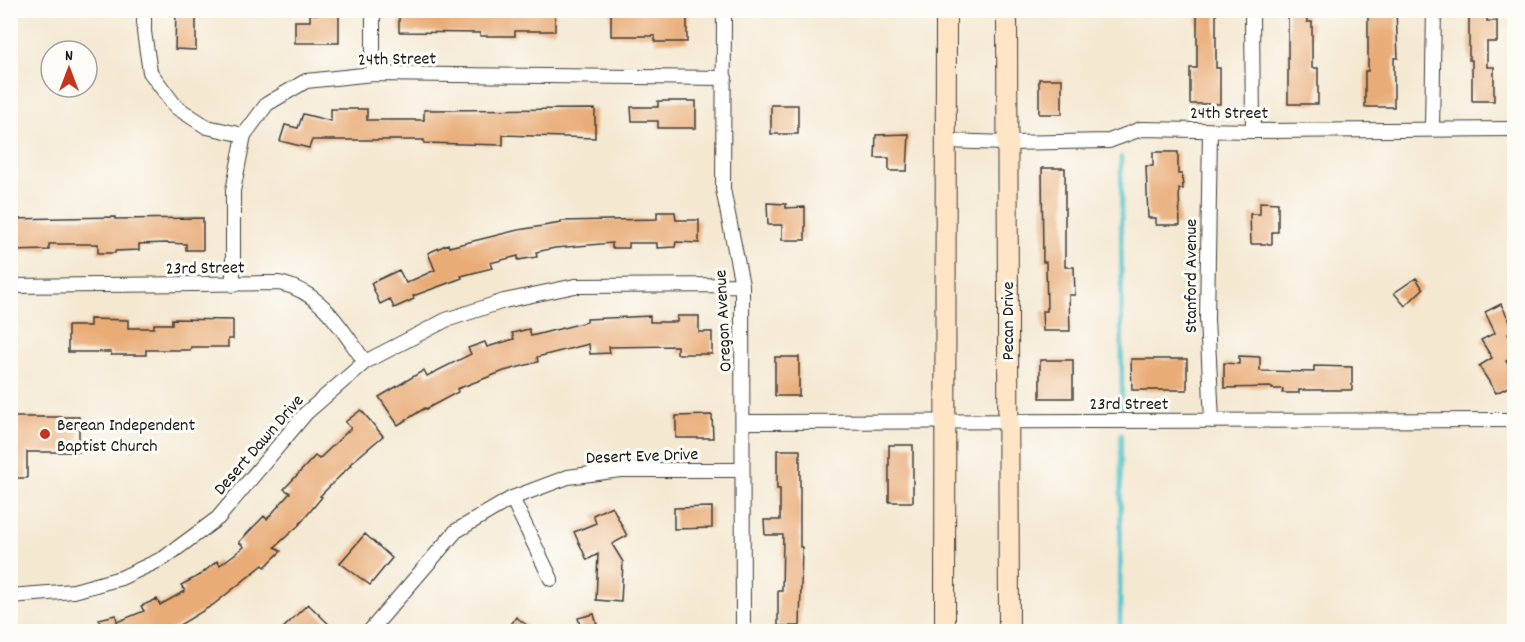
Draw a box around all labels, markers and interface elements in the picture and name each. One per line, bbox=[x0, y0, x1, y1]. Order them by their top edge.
north arrow bbox=[39, 39, 99, 99]
text: N bbox=[65, 45, 73, 68]
street label: 24th Street bbox=[358, 47, 437, 74]
street label: 24th Street bbox=[1190, 102, 1268, 127]
street label: Stanford Avenue bbox=[1180, 219, 1205, 333]
street label: 23rd Street bbox=[165, 256, 245, 283]
street label: Oregon Avenue bbox=[709, 269, 740, 373]
street label: Pecan Drive bbox=[997, 281, 1022, 360]
street label: Desert Dawn Drive bbox=[209, 390, 311, 502]
street label: 23rd Street bbox=[1090, 393, 1169, 418]
place label: Berean Independent Baptist Church bbox=[57, 414, 195, 460]
marker: Berean Independent Baptist Church bbox=[38, 427, 52, 441]
street label: Desert Eve Drive bbox=[585, 443, 699, 472]

